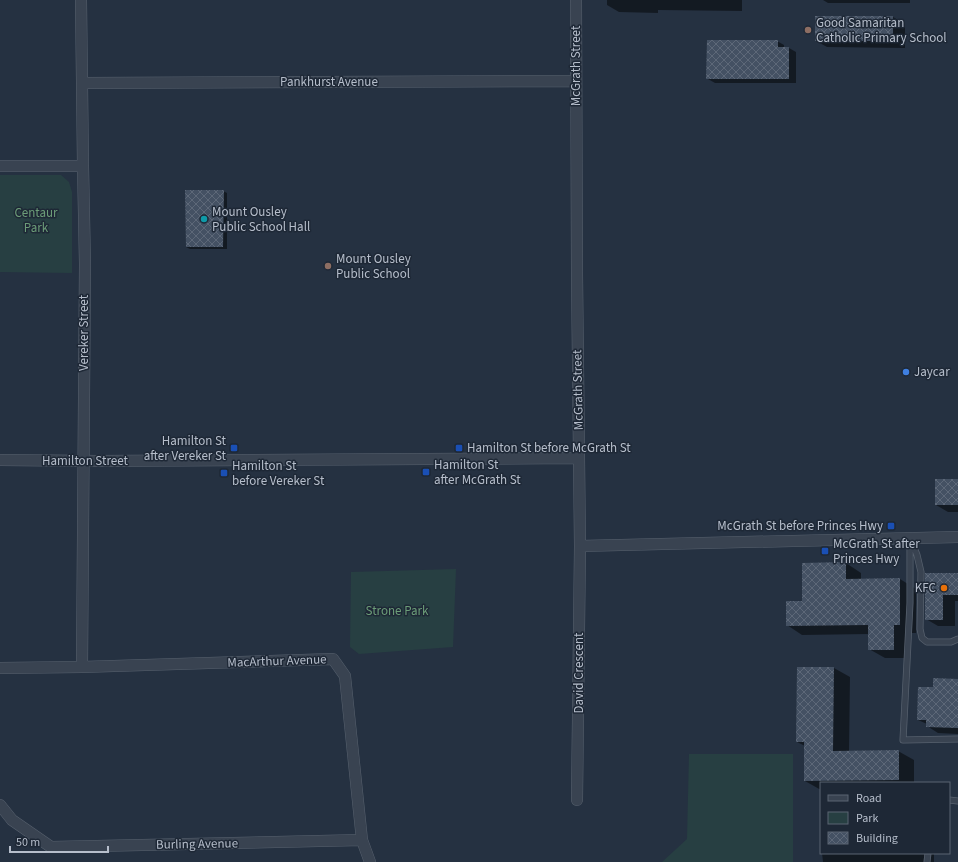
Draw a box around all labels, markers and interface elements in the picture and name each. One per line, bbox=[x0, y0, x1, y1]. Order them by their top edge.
place label: Good Samaritan Catholic Primary School bbox=[816, 14, 947, 47]
street label: McGrath Street bbox=[567, 25, 585, 106]
marker: Good Samaritan Catholic Primary School bbox=[803, 25, 813, 35]
street label: Pankhurst Avenue bbox=[280, 73, 378, 91]
place label: Mount Ousley Public School Hall bbox=[212, 203, 310, 236]
park label: Centaur Park bbox=[14, 204, 58, 237]
marker: Mount Ousley Public School Hall bbox=[199, 214, 209, 224]
place label: Mount Ousley Public School bbox=[336, 250, 411, 283]
marker: Mount Ousley Public School bbox=[323, 261, 333, 271]
street label: Vereker Street bbox=[75, 294, 93, 371]
street label: McGrath Street bbox=[568, 349, 588, 430]
place label: Jaycar bbox=[914, 363, 950, 381]
marker: Jaycar bbox=[901, 367, 911, 377]
place label: Hamilton St after Vereker St bbox=[144, 432, 227, 465]
place label: Hamilton St before McGrath St bbox=[467, 439, 631, 457]
marker: Hamilton St after Vereker St bbox=[229, 443, 239, 453]
marker: Hamilton St before McGrath St bbox=[454, 443, 464, 453]
street label: Hamilton Street bbox=[42, 452, 129, 470]
place label: Hamilton St after McGrath St bbox=[434, 456, 521, 489]
place label: Hamilton St before Vereker St bbox=[232, 457, 325, 490]
marker: Hamilton St after McGrath St bbox=[421, 467, 431, 477]
marker: Hamilton St before Vereker St bbox=[219, 468, 229, 478]
place label: McGrath St before Princes Hwy bbox=[717, 517, 883, 535]
marker: McGrath St before Princes Hwy bbox=[886, 521, 896, 531]
place label: McGrath St after Princes Hwy bbox=[833, 535, 920, 568]
marker: McGrath St after Princes Hwy bbox=[820, 546, 830, 556]
place label: KFC bbox=[915, 579, 936, 597]
marker: KFC bbox=[939, 583, 949, 593]
park label: Strone Park bbox=[366, 602, 429, 620]
street label: David Crescent bbox=[570, 632, 588, 713]
street label: MacArthur Avenue bbox=[227, 650, 327, 672]
legend bbox=[820, 782, 950, 854]
text: Road bbox=[856, 790, 882, 807]
text: Park bbox=[856, 810, 878, 827]
scale bar bbox=[10, 828, 108, 854]
text: Building bbox=[856, 830, 898, 847]
text: 50 m bbox=[16, 834, 40, 851]
street label: Burling Avenue bbox=[156, 834, 238, 854]

